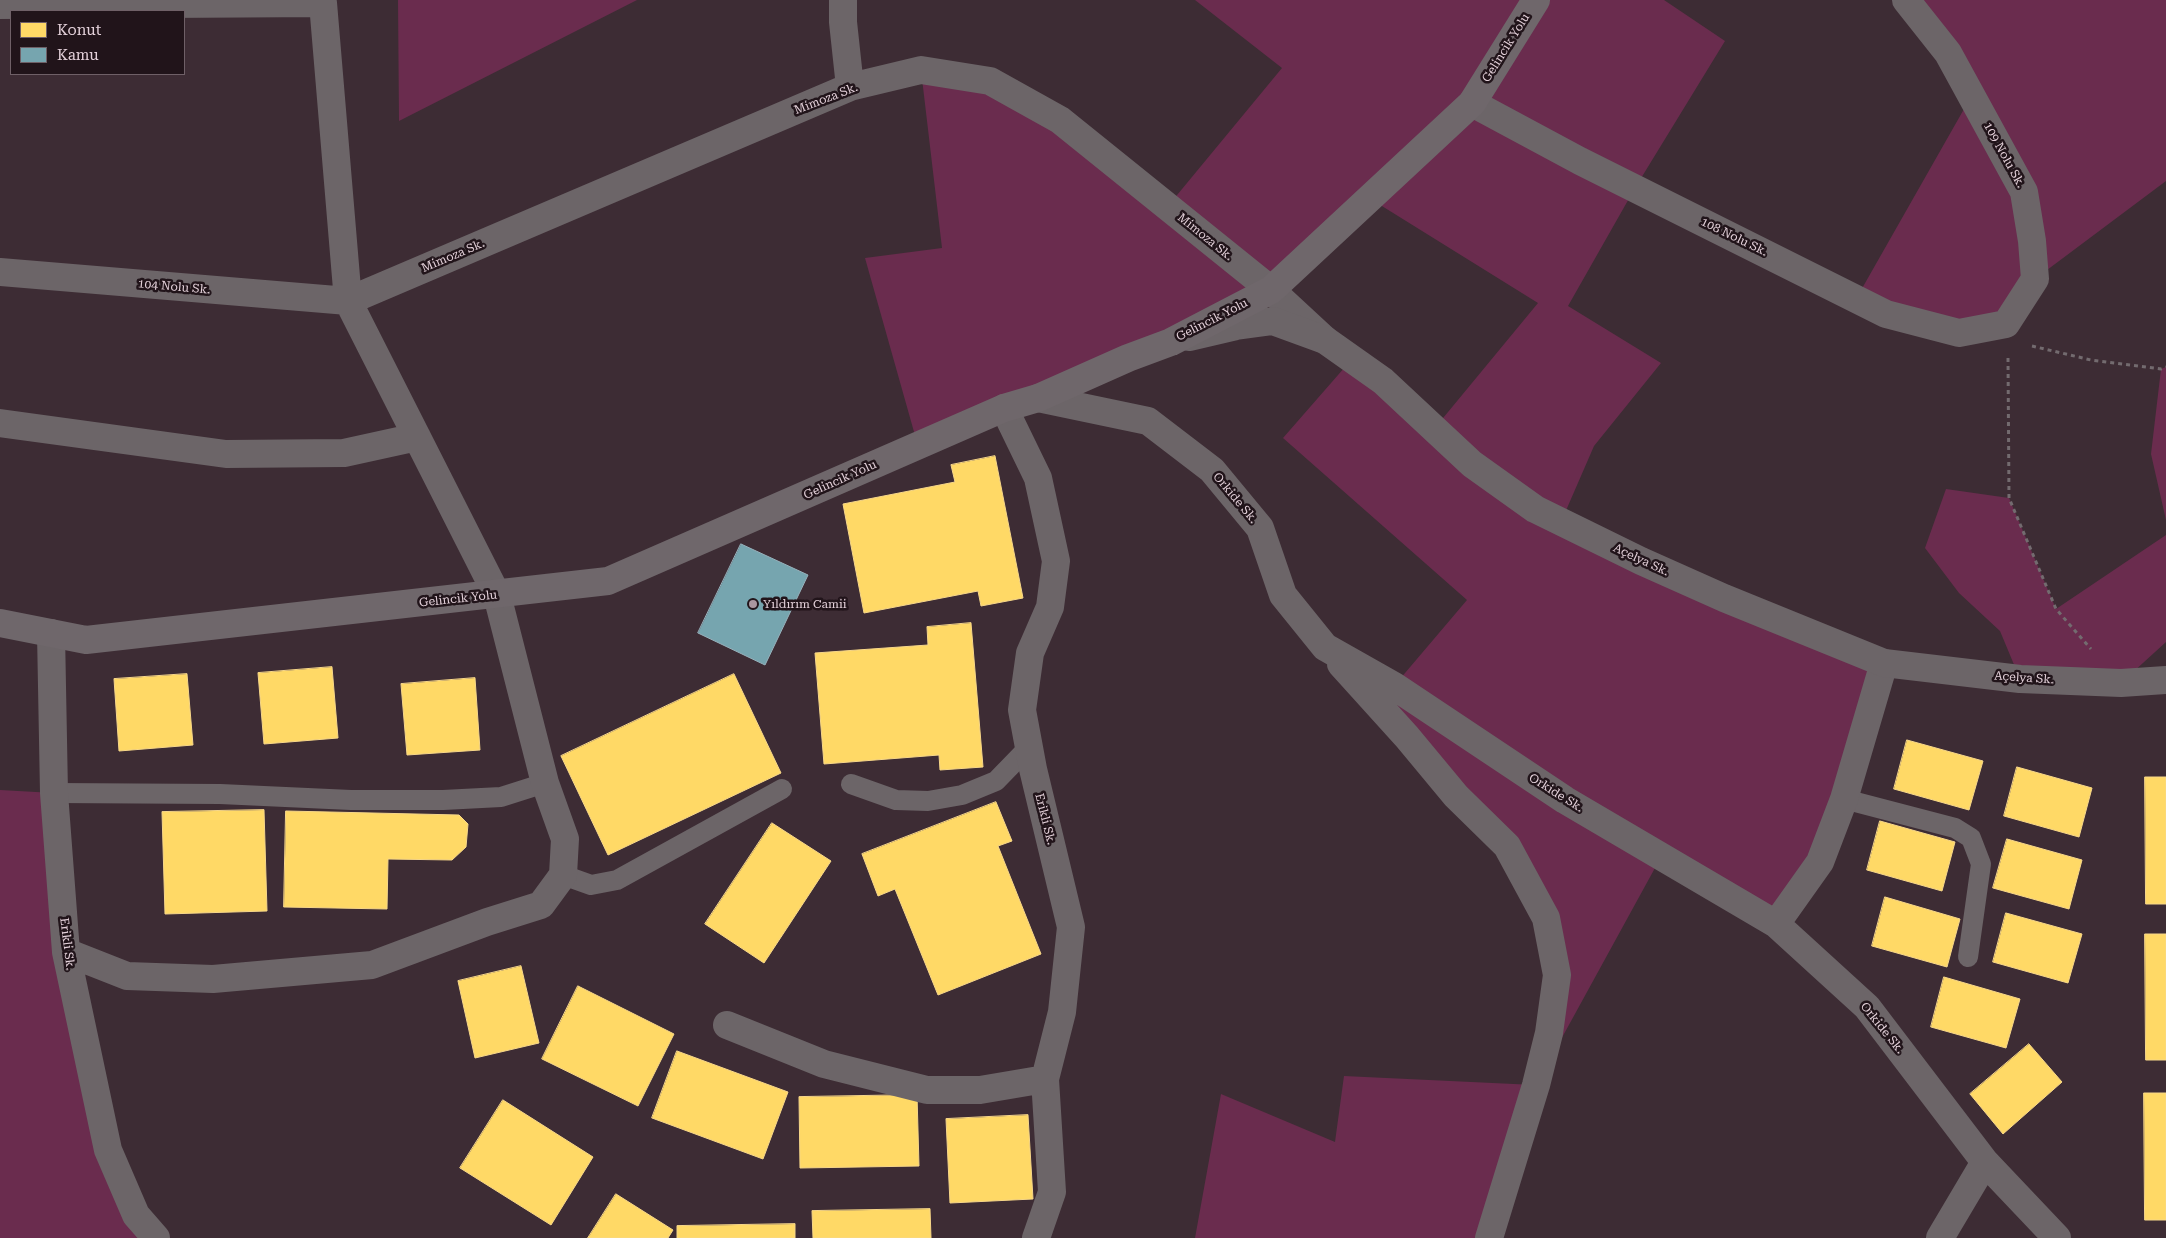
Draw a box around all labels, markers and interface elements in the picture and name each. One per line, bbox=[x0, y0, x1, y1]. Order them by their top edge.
legend bbox=[10, 10, 185, 75]
street label: Gelincik Yolu bbox=[1479, 11, 1533, 85]
text: Konut bbox=[57, 21, 101, 39]
text: Kamu bbox=[57, 46, 99, 64]
street label: Mimoza Sk. bbox=[792, 80, 860, 118]
street label: 109 Nolu Sk. bbox=[1980, 120, 2028, 190]
street label: Mimoza Sk. bbox=[1174, 210, 1236, 264]
street label: 108 Nolu Sk. bbox=[1698, 215, 1770, 259]
street label: Mimoza Sk. bbox=[419, 236, 487, 276]
street label: 104 Nolu Sk. bbox=[137, 277, 211, 297]
street label: Gelincik Yolu bbox=[1174, 296, 1250, 344]
street label: Gelincik Yolu bbox=[801, 457, 879, 503]
street label: Orkide Sk. bbox=[1210, 470, 1260, 526]
street label: Açelya Sk. bbox=[1611, 541, 1671, 579]
street label: Gelincik Yolu bbox=[418, 588, 498, 610]
place label: Yıldırım Camii bbox=[763, 597, 847, 611]
marker: Yıldırım Camii bbox=[747, 598, 759, 610]
street label: Açelya Sk. bbox=[1994, 669, 2054, 687]
street label: Orkide Sk. bbox=[1526, 771, 1586, 815]
street label: Erikli Sk. bbox=[1032, 792, 1058, 846]
street label: Erikli Sk. bbox=[57, 917, 77, 971]
street label: Orkide Sk. bbox=[1857, 1000, 1907, 1056]

